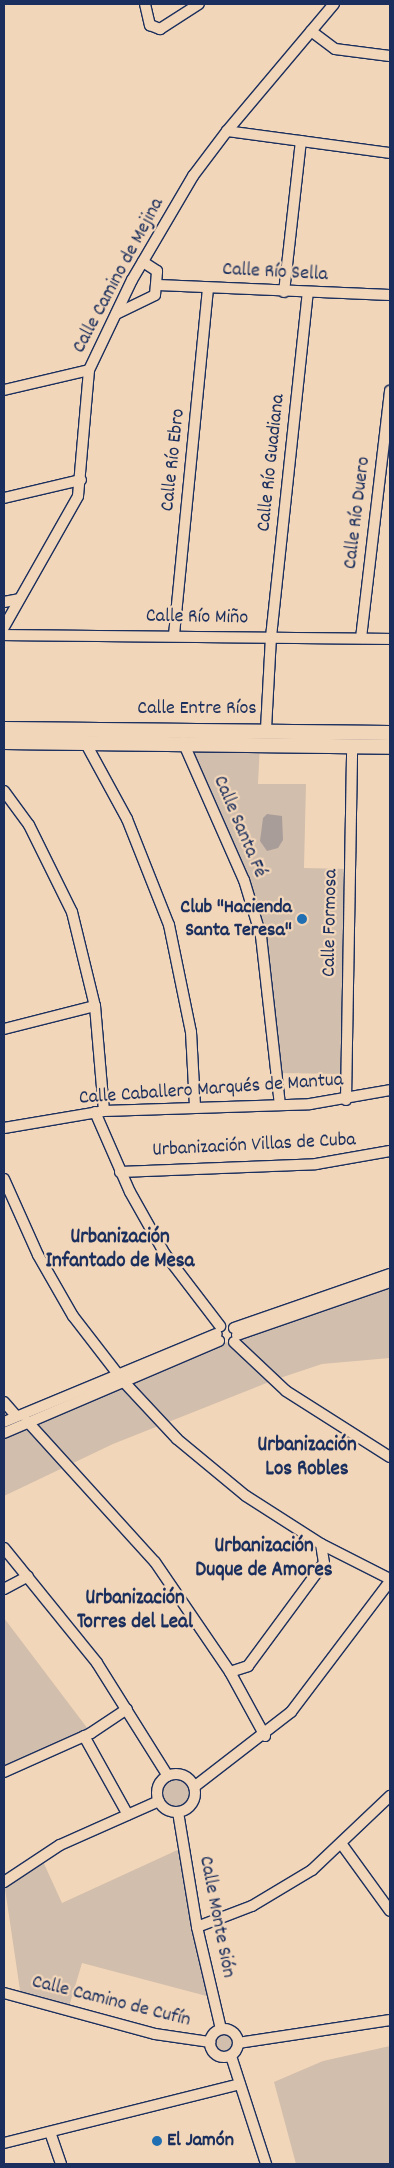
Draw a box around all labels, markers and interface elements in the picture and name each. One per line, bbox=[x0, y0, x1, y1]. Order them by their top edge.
street label: Calle Camino de Mejina bbox=[68, 194, 170, 358]
street label: Calle Río Sella bbox=[222, 258, 328, 288]
street label: Calle Río Guadiana bbox=[253, 393, 291, 533]
street label: Calle Río Ebro bbox=[157, 407, 191, 513]
street label: Calle Río Duero bbox=[339, 455, 377, 571]
street label: Calle Río Miño bbox=[146, 605, 248, 631]
street label: Calle Entre Ríos bbox=[137, 697, 257, 721]
street label: Calle Santa Fé bbox=[207, 772, 271, 882]
street label: Calle Formosa bbox=[318, 869, 344, 977]
place label: Club "Hacienda Santa Teresa" bbox=[180, 896, 292, 943]
marker: Club "Hacienda Santa Teresa" bbox=[296, 913, 308, 925]
street label: Calle Caballero Marqués de Mantua bbox=[78, 1069, 344, 1111]
street label: Urbanización Villas de Cuba bbox=[152, 1129, 356, 1163]
district label: Urbanización Infantado de Mesa bbox=[46, 1225, 194, 1275]
district label: Urbanización Los Robles bbox=[257, 1433, 357, 1483]
district label: Urbanización Duque de Amores bbox=[195, 1534, 333, 1584]
district label: Urbanización Torres del Leal bbox=[77, 1586, 193, 1636]
street label: Calle Monte Sión bbox=[192, 1854, 240, 1980]
street label: Calle Camino de Cufín bbox=[29, 1971, 193, 2033]
place label: El Jamón bbox=[167, 2129, 234, 2153]
marker: El Jamón bbox=[151, 2135, 163, 2147]

